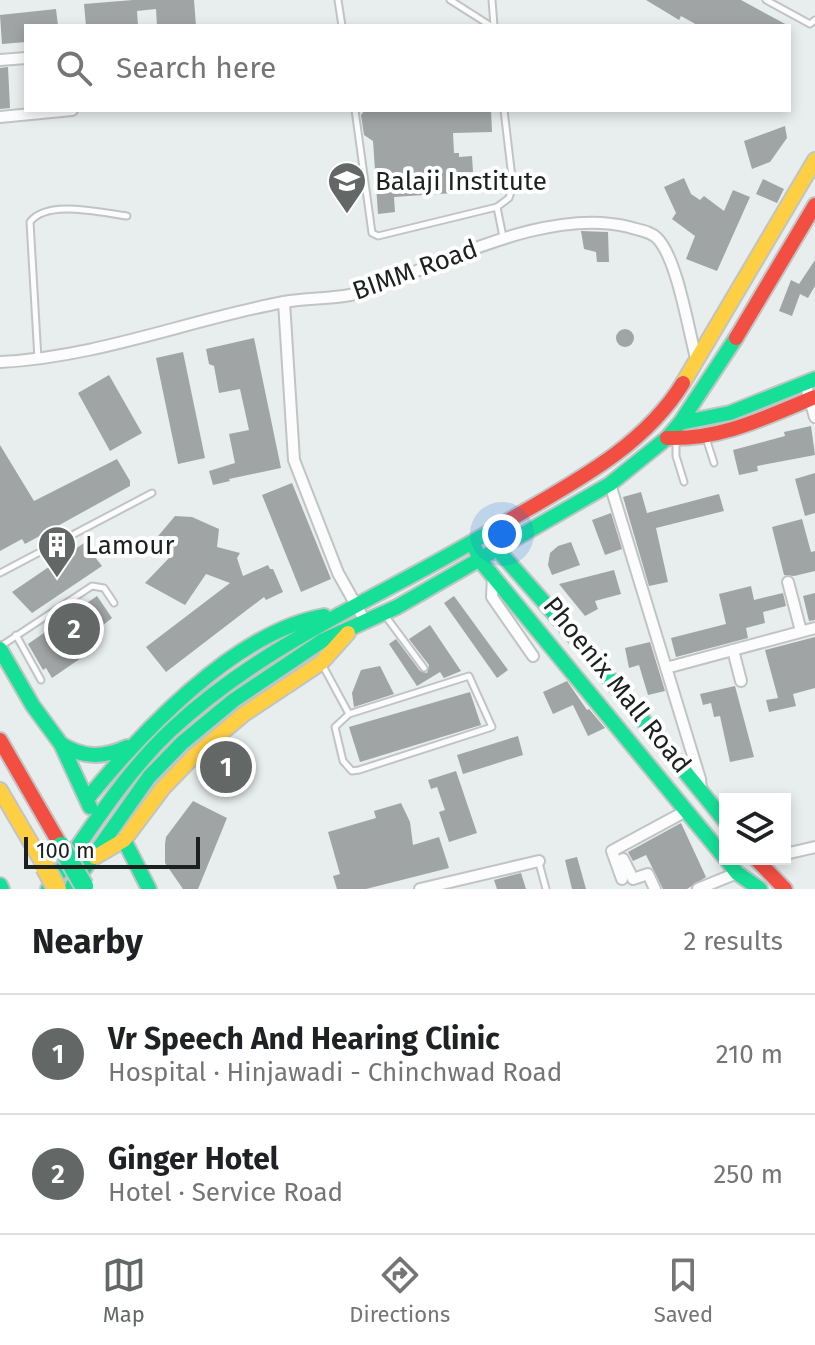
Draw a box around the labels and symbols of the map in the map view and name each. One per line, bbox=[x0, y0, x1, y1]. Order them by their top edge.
school or university icon: Balaji Institute bbox=[326, 160, 368, 215]
place label: Balaji Institute bbox=[375, 166, 547, 197]
street label: BIMM Road bbox=[348, 233, 482, 307]
your location bbox=[482, 514, 522, 554]
building icon: Lamour bbox=[36, 524, 78, 579]
place label: Lamour bbox=[85, 530, 174, 561]
street label: Phoenix Mall Road bbox=[537, 591, 697, 779]
pin: 2 bbox=[48, 599, 100, 659]
pin: 1 bbox=[200, 737, 252, 797]
scale bar bbox=[24, 833, 200, 869]

